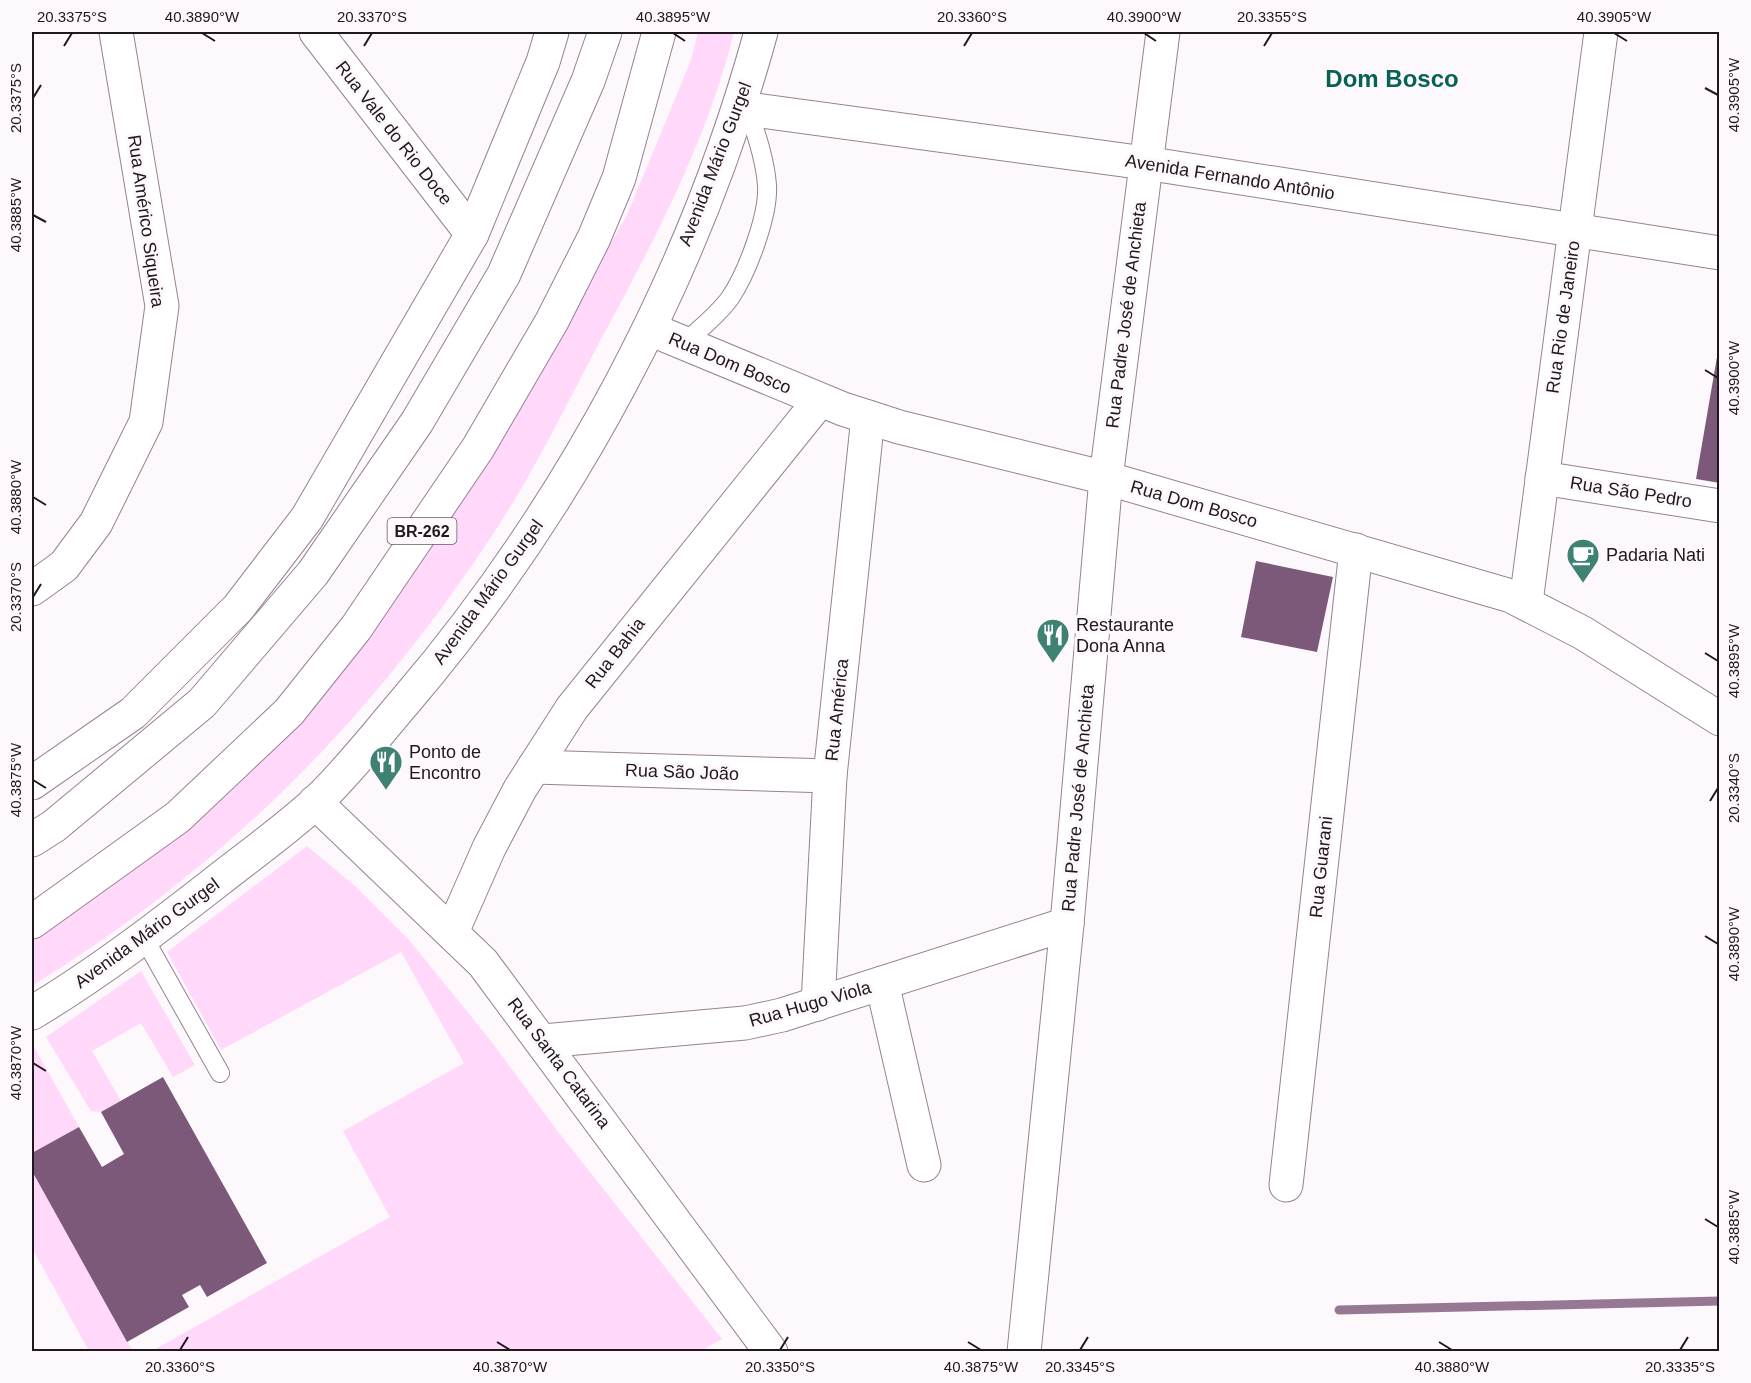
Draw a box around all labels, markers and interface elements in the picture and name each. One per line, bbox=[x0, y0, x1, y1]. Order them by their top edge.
text: 20.3375°S bbox=[37, 8, 107, 25]
text: 40.3890°W bbox=[165, 8, 240, 25]
text: 20.3370°S bbox=[337, 8, 407, 25]
text: 40.3895°W bbox=[636, 8, 711, 25]
text: 20.3360°S bbox=[937, 8, 1007, 25]
text: 40.3900°W bbox=[1107, 8, 1182, 25]
text: 20.3355°S bbox=[1237, 8, 1307, 25]
text: 40.3905°W bbox=[1577, 8, 1652, 25]
street label: Rua Vale do Rio Doce bbox=[332, 57, 456, 209]
text: 40.3905°W bbox=[1725, 57, 1742, 132]
text: 20.3375°S bbox=[7, 63, 24, 133]
district label: Dom Bosco bbox=[1325, 65, 1459, 92]
street label: Avenida Mário Gurgel bbox=[675, 79, 755, 249]
street label: Rua Américo Siqueira bbox=[124, 133, 168, 310]
street label: Avenida Fernando Antônio bbox=[1124, 151, 1336, 203]
text: 40.3885°W bbox=[7, 177, 24, 252]
street label: Rua Padre José de Anchieta bbox=[1102, 200, 1150, 429]
street label: Rua Rio de Janeiro bbox=[1542, 239, 1584, 395]
street label: Rua Dom Bosco bbox=[666, 328, 794, 398]
text: 40.3900°W bbox=[1725, 340, 1742, 415]
text: 40.3880°W bbox=[7, 459, 24, 534]
street label: Rua São Pedro bbox=[1569, 472, 1693, 512]
street label: Rua Dom Bosco bbox=[1128, 476, 1260, 532]
street label: Avenida Mário Gurgel bbox=[429, 516, 547, 668]
road number: BR-262 bbox=[388, 518, 456, 544]
cafe icon: Padaria Nati bbox=[1565, 537, 1601, 584]
place label: Padaria Nati bbox=[1606, 545, 1705, 565]
text: 20.3370°S bbox=[7, 562, 24, 632]
street label: Rua Bahia bbox=[581, 613, 649, 692]
place label: Restaurante Dona Anna bbox=[1076, 615, 1174, 656]
restaurant icon: Restaurante Dona Anna bbox=[1035, 617, 1071, 664]
text: 40.3895°W bbox=[1725, 623, 1742, 698]
street label: Rua América bbox=[822, 657, 852, 762]
street label: Rua Padre José de Anchieta bbox=[1058, 682, 1098, 913]
text: 40.3875°W bbox=[7, 742, 24, 817]
place label: Ponto de Encontro bbox=[409, 742, 481, 783]
restaurant icon: Ponto de Encontro bbox=[368, 744, 404, 791]
text: 20.3340°S bbox=[1725, 753, 1742, 823]
street label: Rua São João bbox=[625, 760, 739, 784]
street label: Rua Guarani bbox=[1306, 815, 1336, 919]
street label: Avenida Mário Gurgel bbox=[71, 874, 223, 992]
text: 40.3890°W bbox=[1725, 906, 1742, 981]
street label: Rua Hugo Viola bbox=[747, 977, 874, 1031]
street label: Rua Santa Catarina bbox=[503, 994, 615, 1133]
text: 40.3870°W bbox=[7, 1025, 24, 1100]
text: 40.3885°W bbox=[1725, 1189, 1742, 1264]
text: 20.3360°S bbox=[145, 1358, 215, 1375]
text: 40.3870°W bbox=[473, 1358, 548, 1375]
text: 20.3350°S bbox=[745, 1358, 815, 1375]
text: 40.3875°W bbox=[944, 1358, 1019, 1375]
text: 20.3345°S bbox=[1045, 1358, 1115, 1375]
text: 40.3880°W bbox=[1415, 1358, 1490, 1375]
text: 20.3335°S bbox=[1645, 1358, 1715, 1375]

